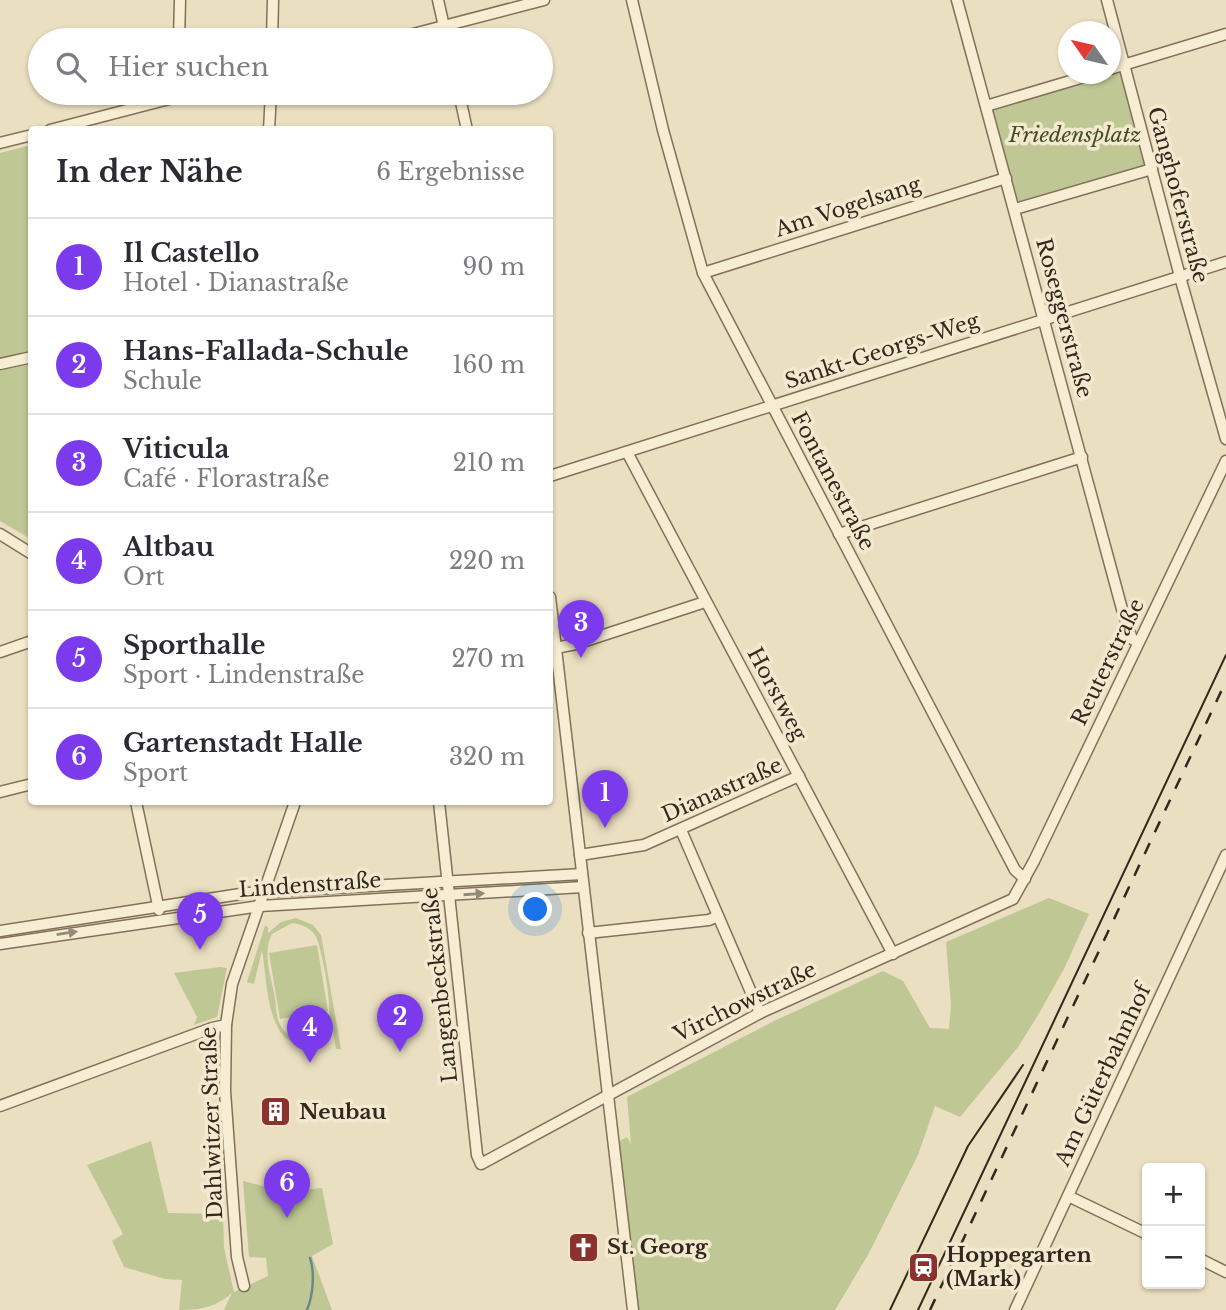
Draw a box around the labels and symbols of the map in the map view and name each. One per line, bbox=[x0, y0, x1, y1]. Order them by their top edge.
north arrow bbox=[1058, 21, 1121, 84]
street label: Ganghoferstraße bbox=[1142, 104, 1214, 286]
park label: Friedensplatz bbox=[1008, 122, 1141, 148]
street label: Am Vogelsang bbox=[771, 171, 925, 243]
street label: Roseggerstraße bbox=[1030, 235, 1098, 401]
street label: Sankt-Georgs-Weg bbox=[781, 307, 983, 395]
street label: Fontanestraße bbox=[786, 407, 880, 555]
street label: Reuterstraße bbox=[1066, 594, 1150, 730]
pin: 3 bbox=[558, 600, 604, 658]
street label: Horstweg bbox=[742, 643, 813, 746]
street label: Dianastraße bbox=[658, 752, 786, 828]
pin: 1 bbox=[582, 770, 628, 828]
street label: Lindenstraße bbox=[238, 867, 382, 903]
street label: Langenbeckstraße bbox=[417, 886, 463, 1084]
one-way arrow bbox=[464, 888, 486, 899]
pin: 5 bbox=[177, 892, 223, 950]
your location bbox=[518, 892, 552, 926]
one-way arrow bbox=[57, 927, 79, 938]
street label: Virchowstraße bbox=[669, 956, 821, 1048]
street label: Am Güterbahnhof bbox=[1049, 978, 1158, 1171]
pin: 2 bbox=[377, 994, 423, 1052]
pin: 4 bbox=[287, 1005, 333, 1063]
street label: Dahlwitzer Straße bbox=[196, 1026, 228, 1220]
building icon: Neubau bbox=[259, 1095, 293, 1129]
place label: Neubau bbox=[299, 1099, 387, 1125]
pin: 6 bbox=[264, 1160, 310, 1218]
church icon: St. Georg bbox=[567, 1230, 601, 1264]
place label: St. Georg bbox=[607, 1234, 709, 1260]
place label: Hoppegarten (Mark) bbox=[946, 1242, 1092, 1292]
station icon: Hoppegarten (Mark) bbox=[906, 1250, 940, 1284]

